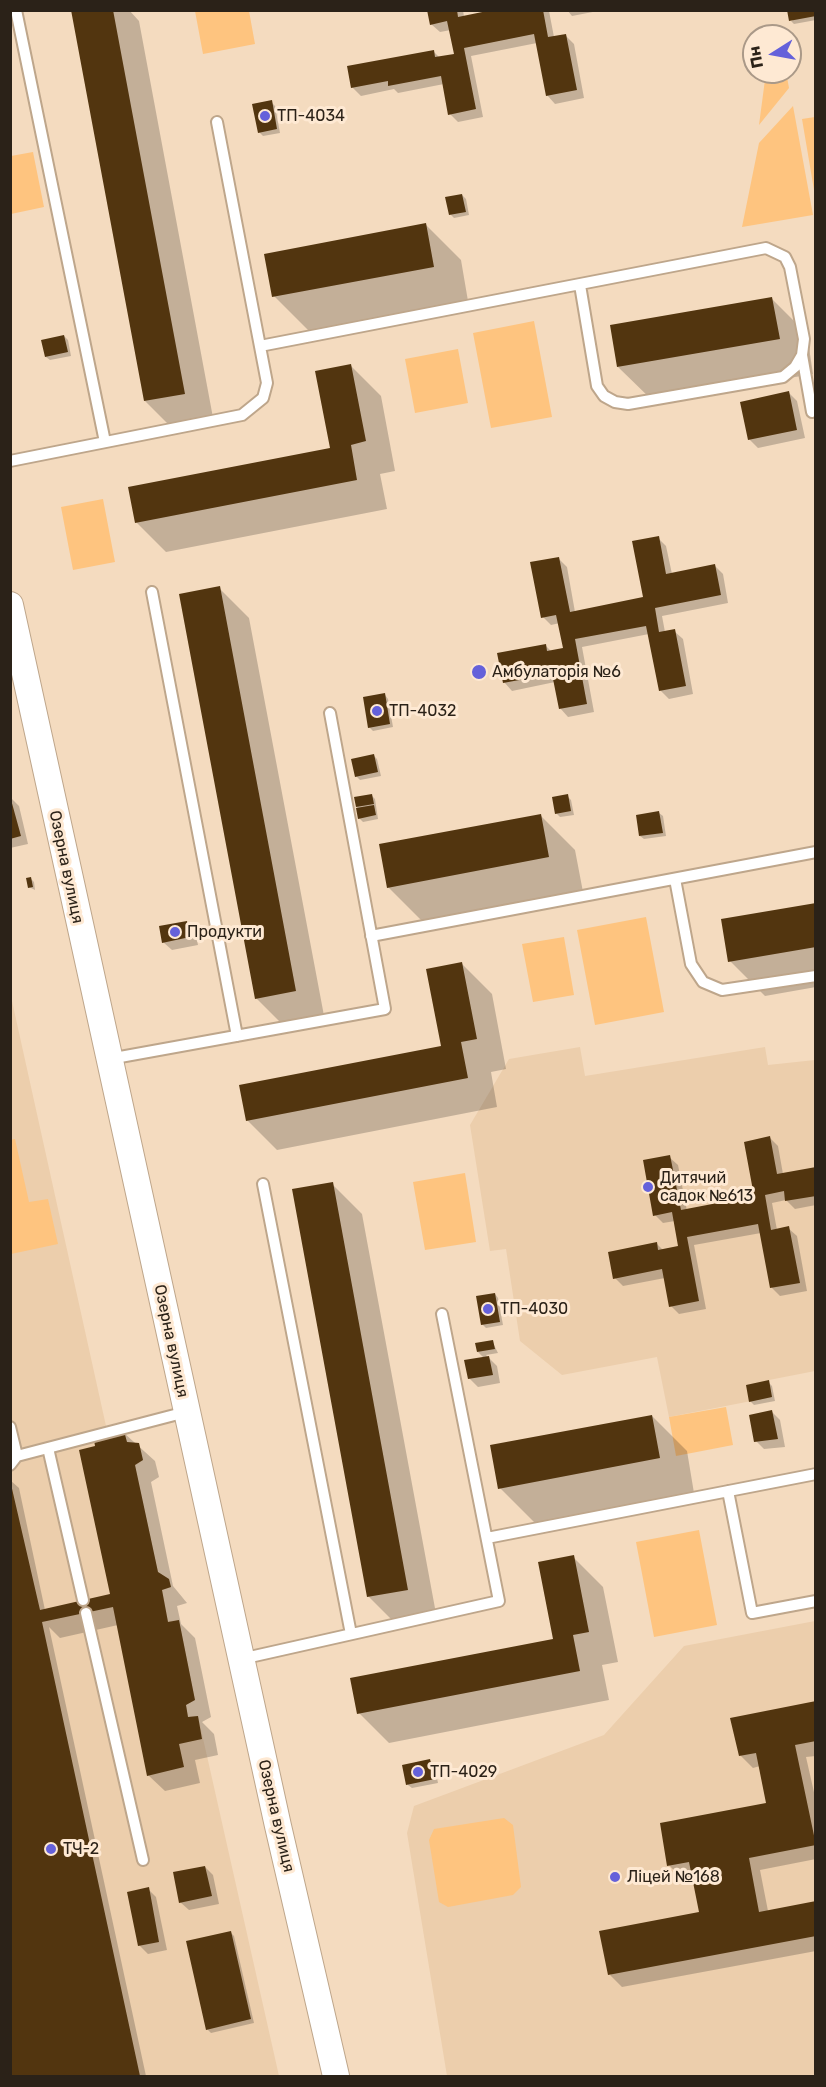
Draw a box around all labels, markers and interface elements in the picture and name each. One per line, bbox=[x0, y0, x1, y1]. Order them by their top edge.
north arrow bbox=[742, 24, 802, 84]
text: Пн bbox=[744, 44, 767, 70]
place label: ТП-4034 bbox=[277, 106, 345, 126]
marker: ТП-4034 bbox=[258, 109, 272, 123]
place label: Амбулаторія №6 bbox=[492, 662, 621, 682]
marker: Амбулаторія №6 bbox=[470, 663, 488, 681]
place label: ТП-4032 bbox=[389, 701, 456, 721]
marker: ТП-4032 bbox=[370, 704, 384, 718]
street label: Озерна вулиця bbox=[45, 809, 87, 925]
place label: Продукти bbox=[187, 922, 262, 942]
marker: Продукти bbox=[168, 925, 182, 939]
place label: Дитячий садок №613 bbox=[660, 1168, 753, 1206]
marker: Дитячий садок №613 bbox=[641, 1180, 655, 1194]
street label: Озерна вулиця bbox=[150, 1283, 192, 1399]
place label: ТП-4030 bbox=[500, 1299, 568, 1319]
marker: ТП-4030 bbox=[481, 1302, 495, 1316]
street label: Озерна вулиця bbox=[254, 1758, 298, 1874]
place label: ТП-4029 bbox=[430, 1762, 497, 1782]
marker: ТП-4029 bbox=[411, 1765, 425, 1779]
place label: ТЧ-2 bbox=[63, 1839, 99, 1859]
marker: ТЧ-2 bbox=[44, 1842, 58, 1856]
place label: Ліцей №168 bbox=[627, 1867, 720, 1887]
marker: Ліцей №168 bbox=[608, 1870, 622, 1884]

